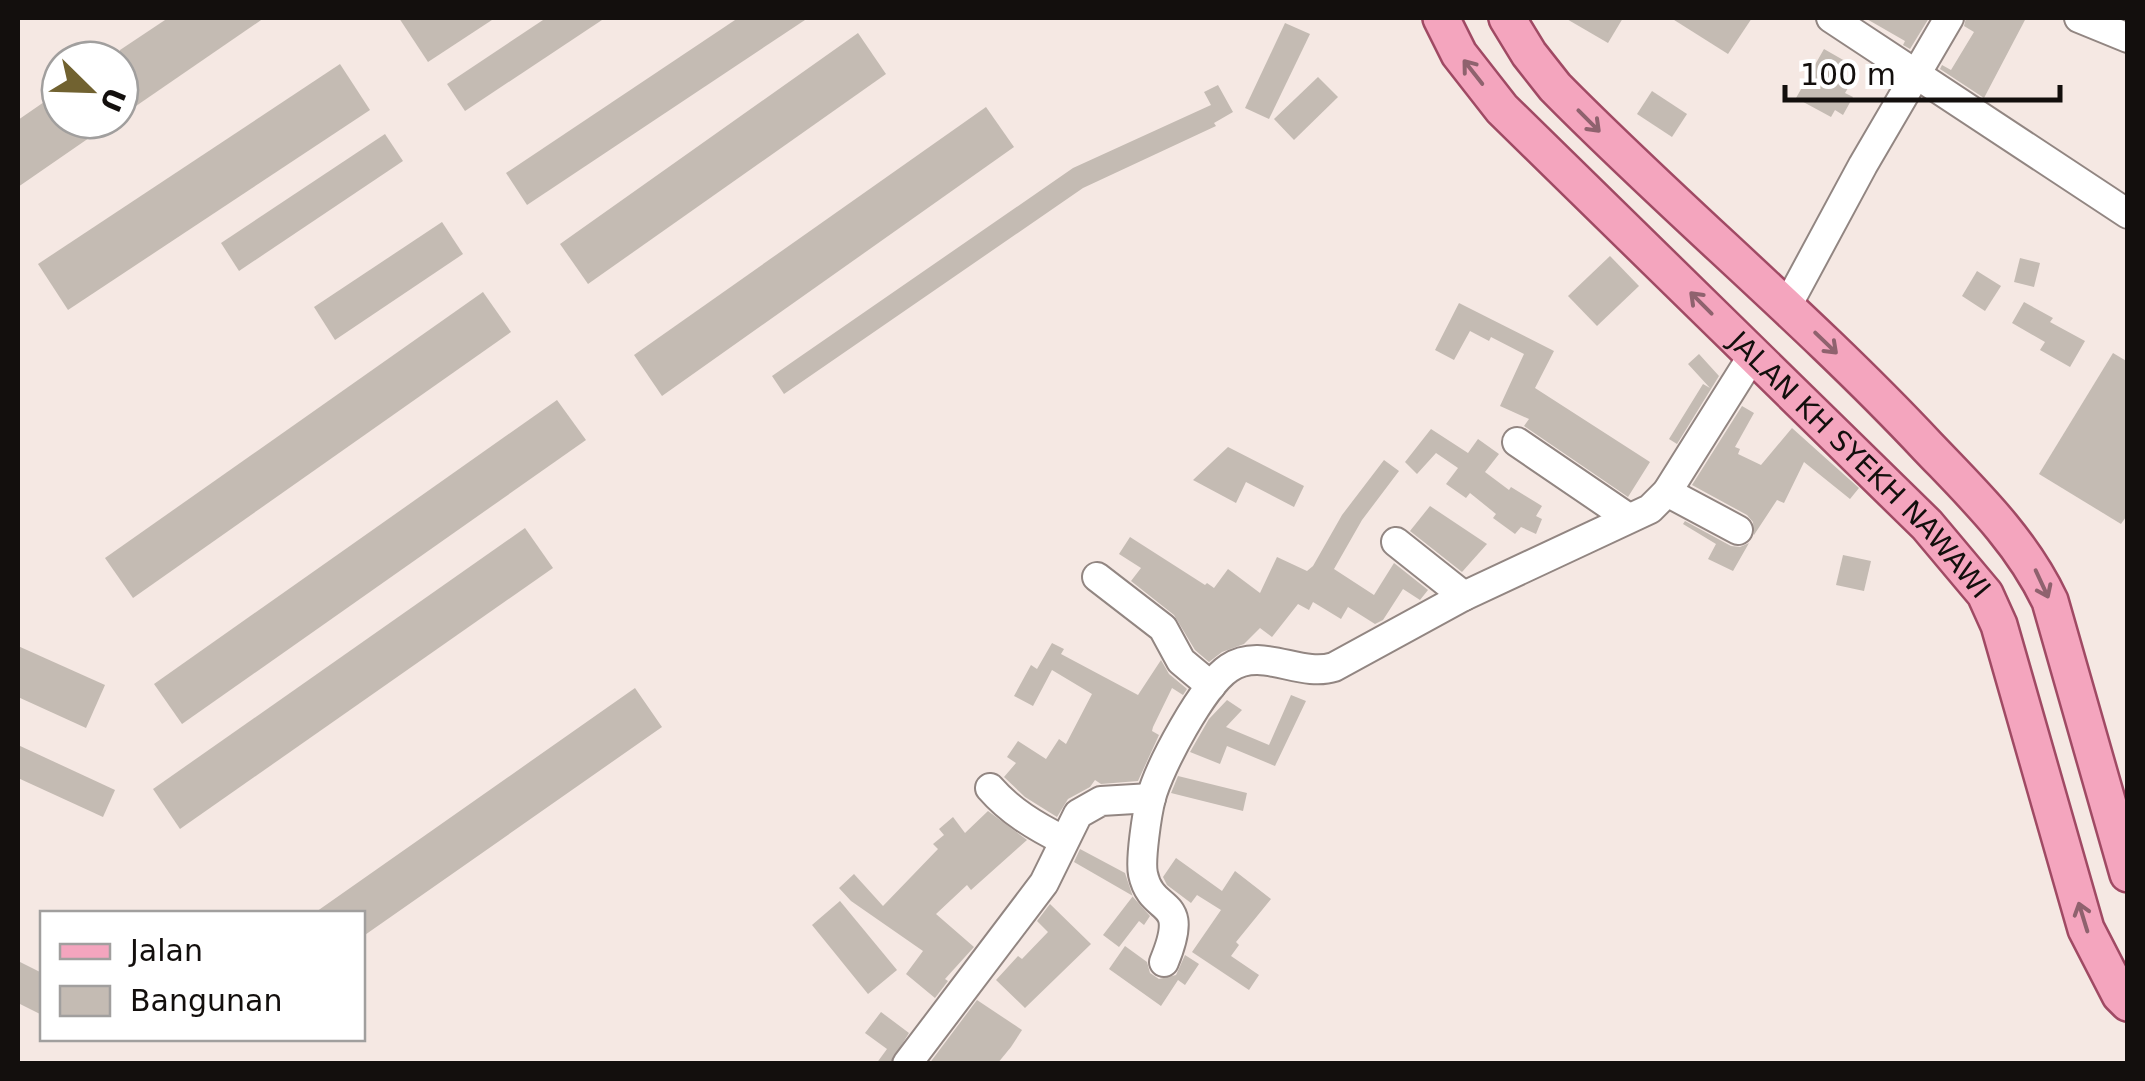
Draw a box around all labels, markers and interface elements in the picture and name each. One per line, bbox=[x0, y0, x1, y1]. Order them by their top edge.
north arrow bbox=[40, 40, 140, 140]
scale bar bbox=[1785, 40, 2060, 102]
text: 100 m bbox=[1800, 57, 1896, 92]
one-way arrow bbox=[1462, 59, 1483, 86]
text: U bbox=[93, 83, 132, 116]
one-way arrow bbox=[1577, 108, 1601, 132]
one-way arrow bbox=[1690, 291, 1714, 315]
street label: JALAN KH SYEKH NAWAWI bbox=[1721, 324, 1997, 605]
one-way arrow bbox=[1813, 331, 1837, 355]
one-way arrow bbox=[2033, 568, 2052, 598]
one-way arrow bbox=[2073, 901, 2091, 933]
legend bbox=[40, 911, 365, 1041]
text: Jalan bbox=[128, 933, 203, 968]
text: Bangunan bbox=[130, 983, 282, 1018]

